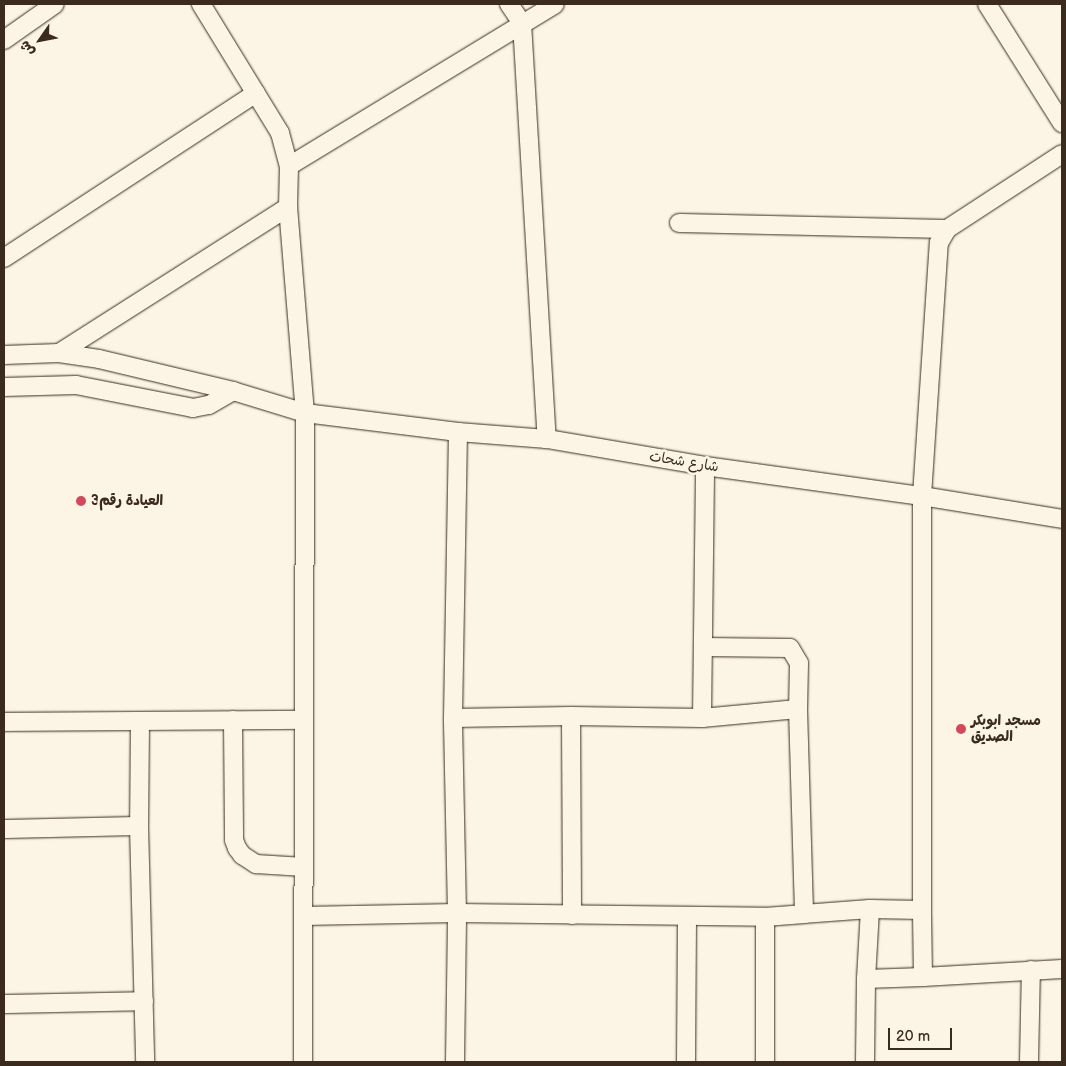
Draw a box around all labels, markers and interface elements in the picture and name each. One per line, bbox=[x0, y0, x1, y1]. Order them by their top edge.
north arrow bbox=[15, 15, 65, 65]
text: ش bbox=[16, 37, 38, 60]
street label: شارع شحات bbox=[648, 448, 720, 476]
place label: 3العيادة رقم bbox=[91, 493, 163, 509]
marker: 3العيادة رقم bbox=[75, 495, 87, 507]
place label: مسجد ابوبكر الصديق bbox=[971, 713, 1041, 746]
marker: مسجد ابوبكر الصديق bbox=[955, 723, 967, 735]
scale bar bbox=[891, 1018, 955, 1050]
text: 20 m bbox=[896, 1027, 930, 1046]

